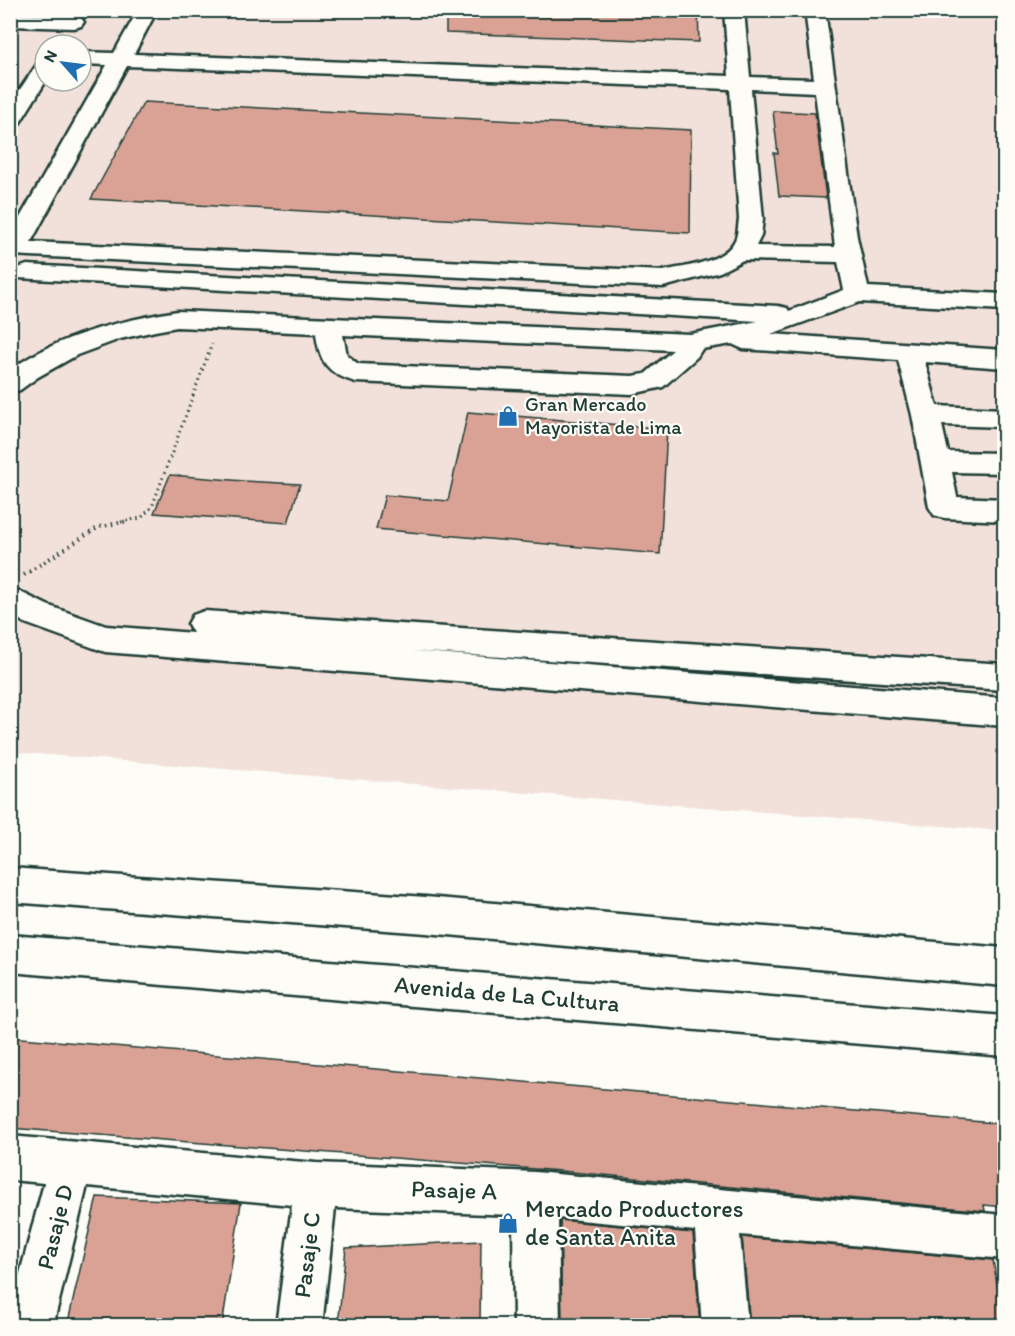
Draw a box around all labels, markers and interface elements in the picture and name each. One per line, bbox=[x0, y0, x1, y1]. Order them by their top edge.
north arrow bbox=[33, 33, 93, 93]
text: N bbox=[39, 47, 61, 65]
place label: Gran Mercado Mayorista de Lima bbox=[525, 392, 682, 439]
shop icon: Gran Mercado Mayorista de Lima bbox=[496, 404, 520, 428]
street label: Avenida de La Cultura bbox=[393, 969, 621, 1018]
street label: Pasaje A bbox=[410, 1174, 498, 1205]
street label: Pasaje D bbox=[30, 1181, 79, 1272]
place label: Mercado Productores de Santa Anita bbox=[525, 1194, 743, 1251]
street label: Pasaje C bbox=[287, 1210, 326, 1300]
shop icon: Mercado Productores de Santa Anita bbox=[496, 1211, 520, 1235]

